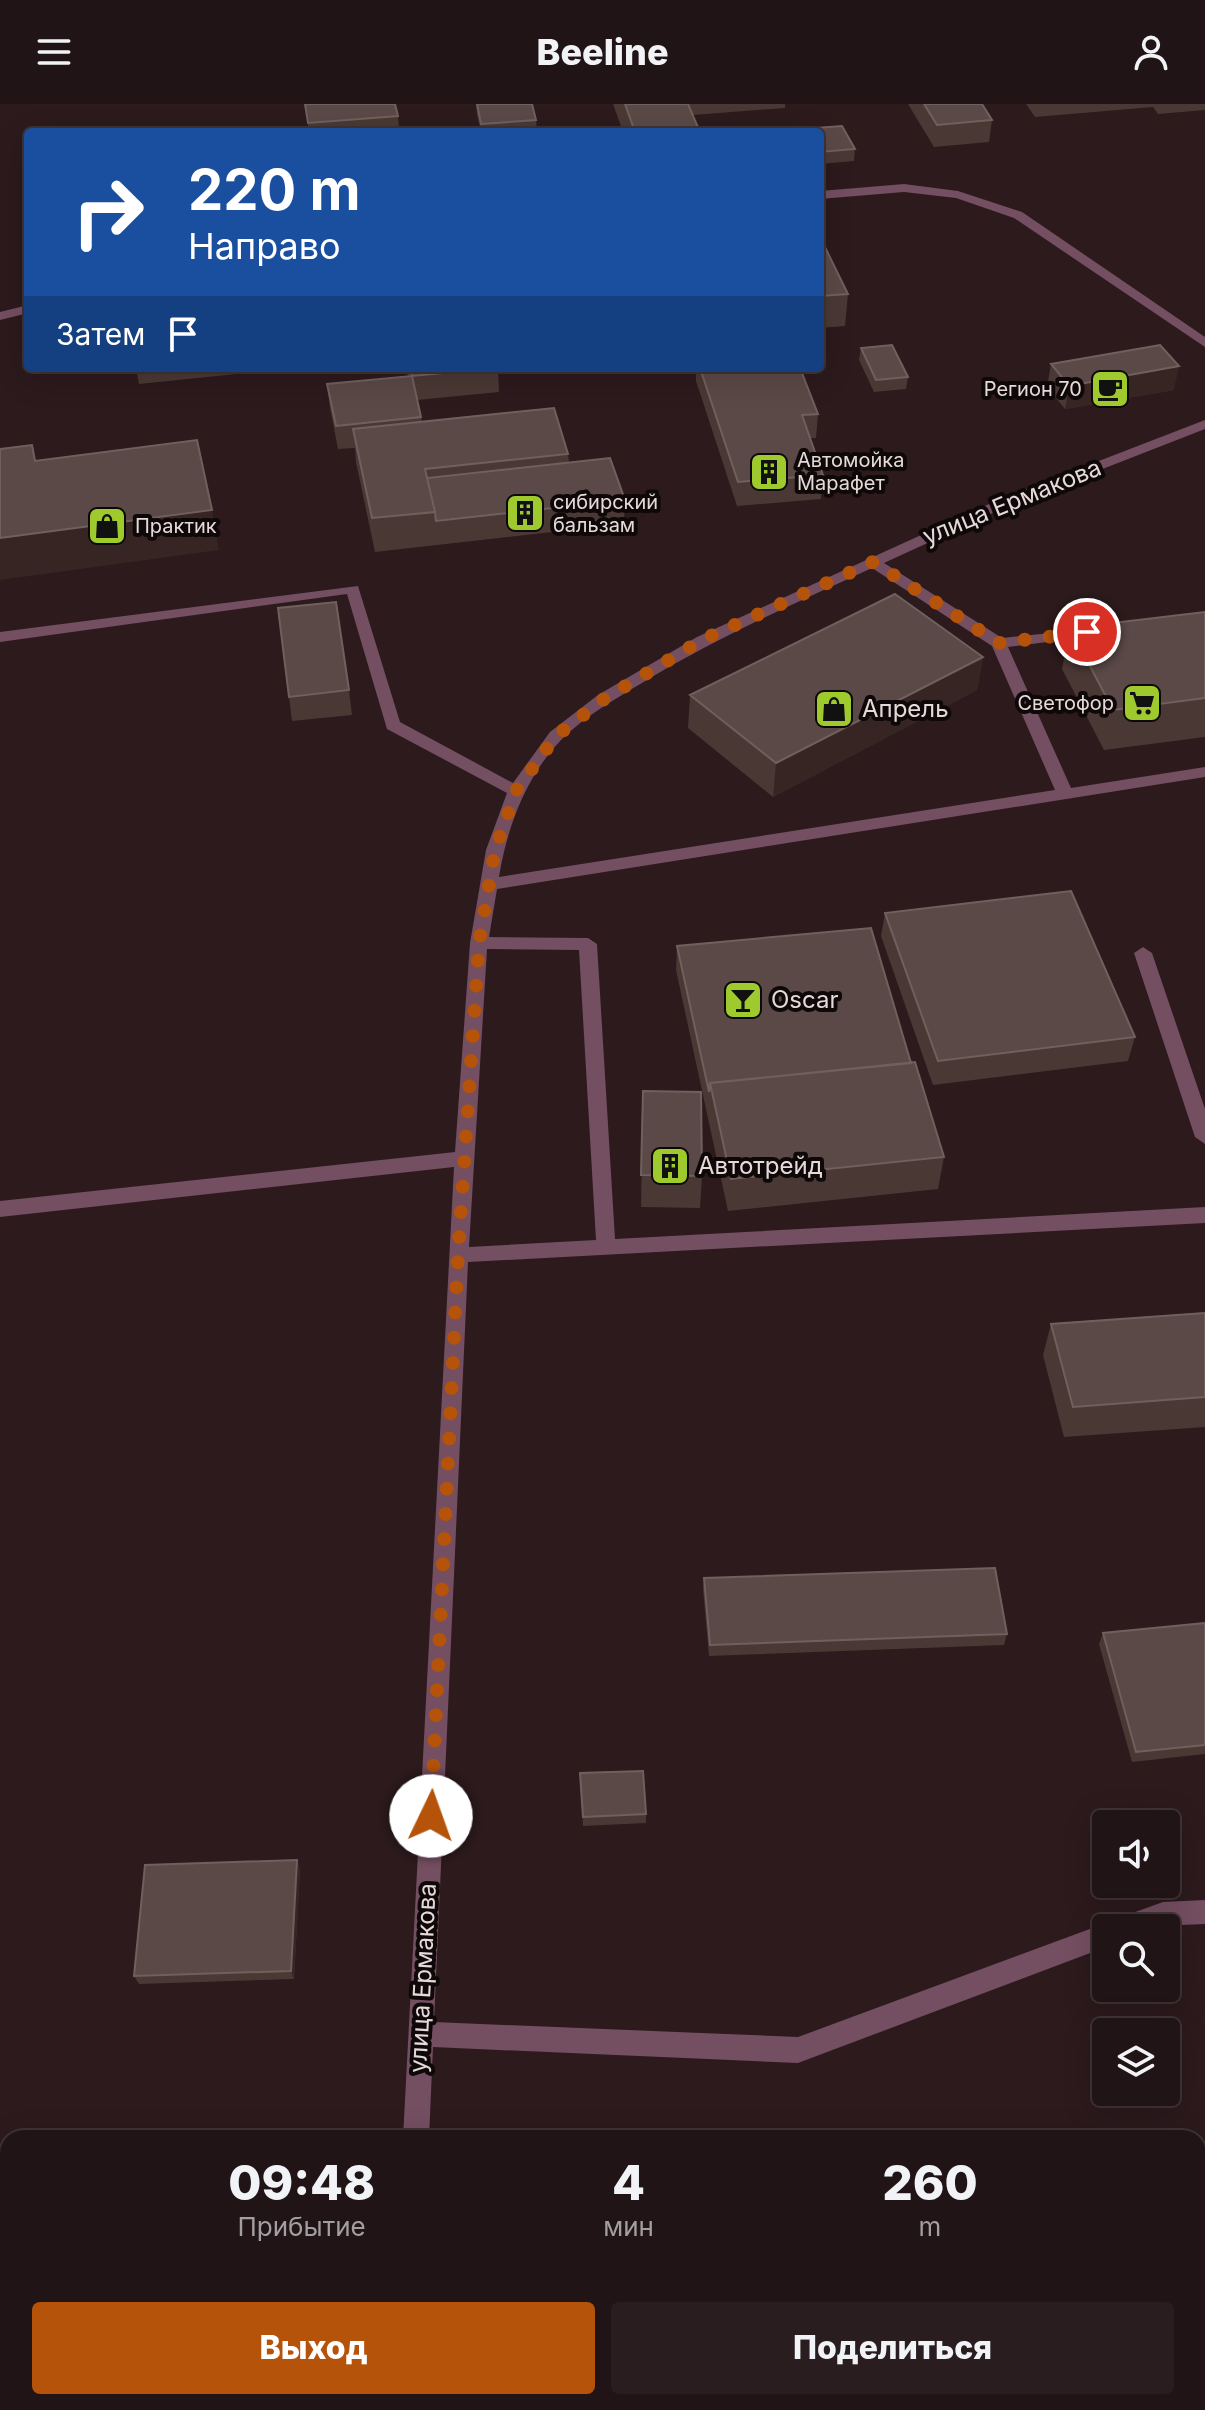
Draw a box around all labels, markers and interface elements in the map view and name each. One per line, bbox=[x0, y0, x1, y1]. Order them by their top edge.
icon: menu bbox=[32, 30, 76, 74]
text: Beeline bbox=[536, 30, 669, 74]
icon: person bbox=[1129, 30, 1173, 74]
text: 220 m bbox=[188, 156, 361, 224]
icon: right bbox=[56, 160, 160, 264]
text: Направо bbox=[188, 224, 341, 268]
icon: arrive bbox=[161, 312, 205, 356]
text: Затем bbox=[56, 316, 145, 352]
cafe icon: Регион 70 bbox=[1089, 368, 1131, 410]
place label: Регион 70 bbox=[984, 377, 1082, 401]
place label: Автомойка Марафет bbox=[797, 448, 904, 495]
building icon: Автомойка Марафет bbox=[748, 451, 790, 493]
street label: улица Ермакова bbox=[918, 453, 1105, 551]
place label: сибирский бальзам bbox=[553, 490, 658, 537]
building icon: сибирский бальзам bbox=[504, 492, 546, 534]
shop icon: Практик bbox=[86, 505, 128, 547]
place label: Практик bbox=[135, 514, 217, 538]
pin bbox=[1053, 598, 1121, 666]
icon: arrive bbox=[1065, 610, 1109, 654]
supermarket icon: Светофор bbox=[1121, 682, 1163, 724]
shop icon: Апрель bbox=[813, 688, 855, 730]
place label: Светофор bbox=[1017, 691, 1114, 715]
place label: Апрель bbox=[862, 694, 949, 723]
bar icon: Oscar bbox=[722, 979, 764, 1021]
place label: Oscar bbox=[771, 985, 838, 1014]
building icon: Автотрейд bbox=[649, 1145, 691, 1187]
place label: Автотрейд bbox=[698, 1151, 823, 1180]
position arrow bbox=[389, 1774, 473, 1858]
map controls bbox=[1092, 1810, 1180, 2106]
button: sound bbox=[1092, 1810, 1180, 1898]
street label: улица Ермакова bbox=[403, 1882, 442, 2074]
button: search bbox=[1092, 1914, 1180, 2002]
button: layers bbox=[1092, 2018, 1180, 2106]
text: 09:48 bbox=[228, 2153, 375, 2212]
text: 4 bbox=[612, 2153, 645, 2212]
text: 260 bbox=[882, 2153, 978, 2212]
text: Прибытие bbox=[238, 2211, 366, 2242]
text: мин bbox=[603, 2211, 654, 2242]
text: m bbox=[919, 2211, 941, 2242]
button: Выход bbox=[32, 2302, 595, 2394]
button: Поделиться bbox=[611, 2302, 1174, 2394]

